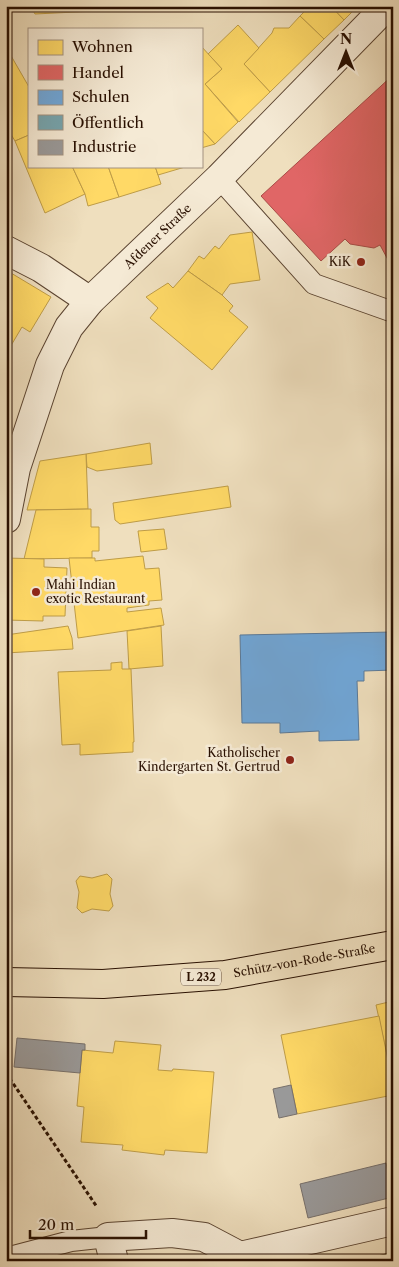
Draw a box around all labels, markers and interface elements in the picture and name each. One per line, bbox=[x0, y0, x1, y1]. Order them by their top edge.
legend bbox=[28, 28, 202, 168]
north arrow bbox=[322, 28, 372, 78]
text: N bbox=[340, 30, 352, 48]
text: Wohnen bbox=[71, 37, 134, 56]
text: Handel bbox=[72, 63, 125, 82]
text: Schulen bbox=[72, 87, 130, 106]
text: Öffentlich bbox=[72, 113, 145, 132]
text: Industrie bbox=[72, 137, 136, 156]
street label: Afdener Straße bbox=[120, 200, 194, 272]
place label: KiK bbox=[329, 254, 352, 269]
marker: KiK bbox=[355, 256, 367, 268]
place label: Mahi Indian exotic Restaurant bbox=[46, 577, 146, 606]
marker: Mahi Indian exotic Restaurant bbox=[30, 586, 42, 598]
place label: Katholischer Kindergarten St. Gertrud bbox=[138, 745, 281, 774]
marker: Katholischer Kindergarten St. Gertrud bbox=[284, 754, 296, 766]
street label: Schütz-von-Rode-Straße bbox=[232, 940, 377, 980]
road number: L 232 bbox=[181, 969, 221, 986]
scale bar bbox=[30, 1207, 146, 1239]
text: 20 m bbox=[38, 1215, 74, 1234]

